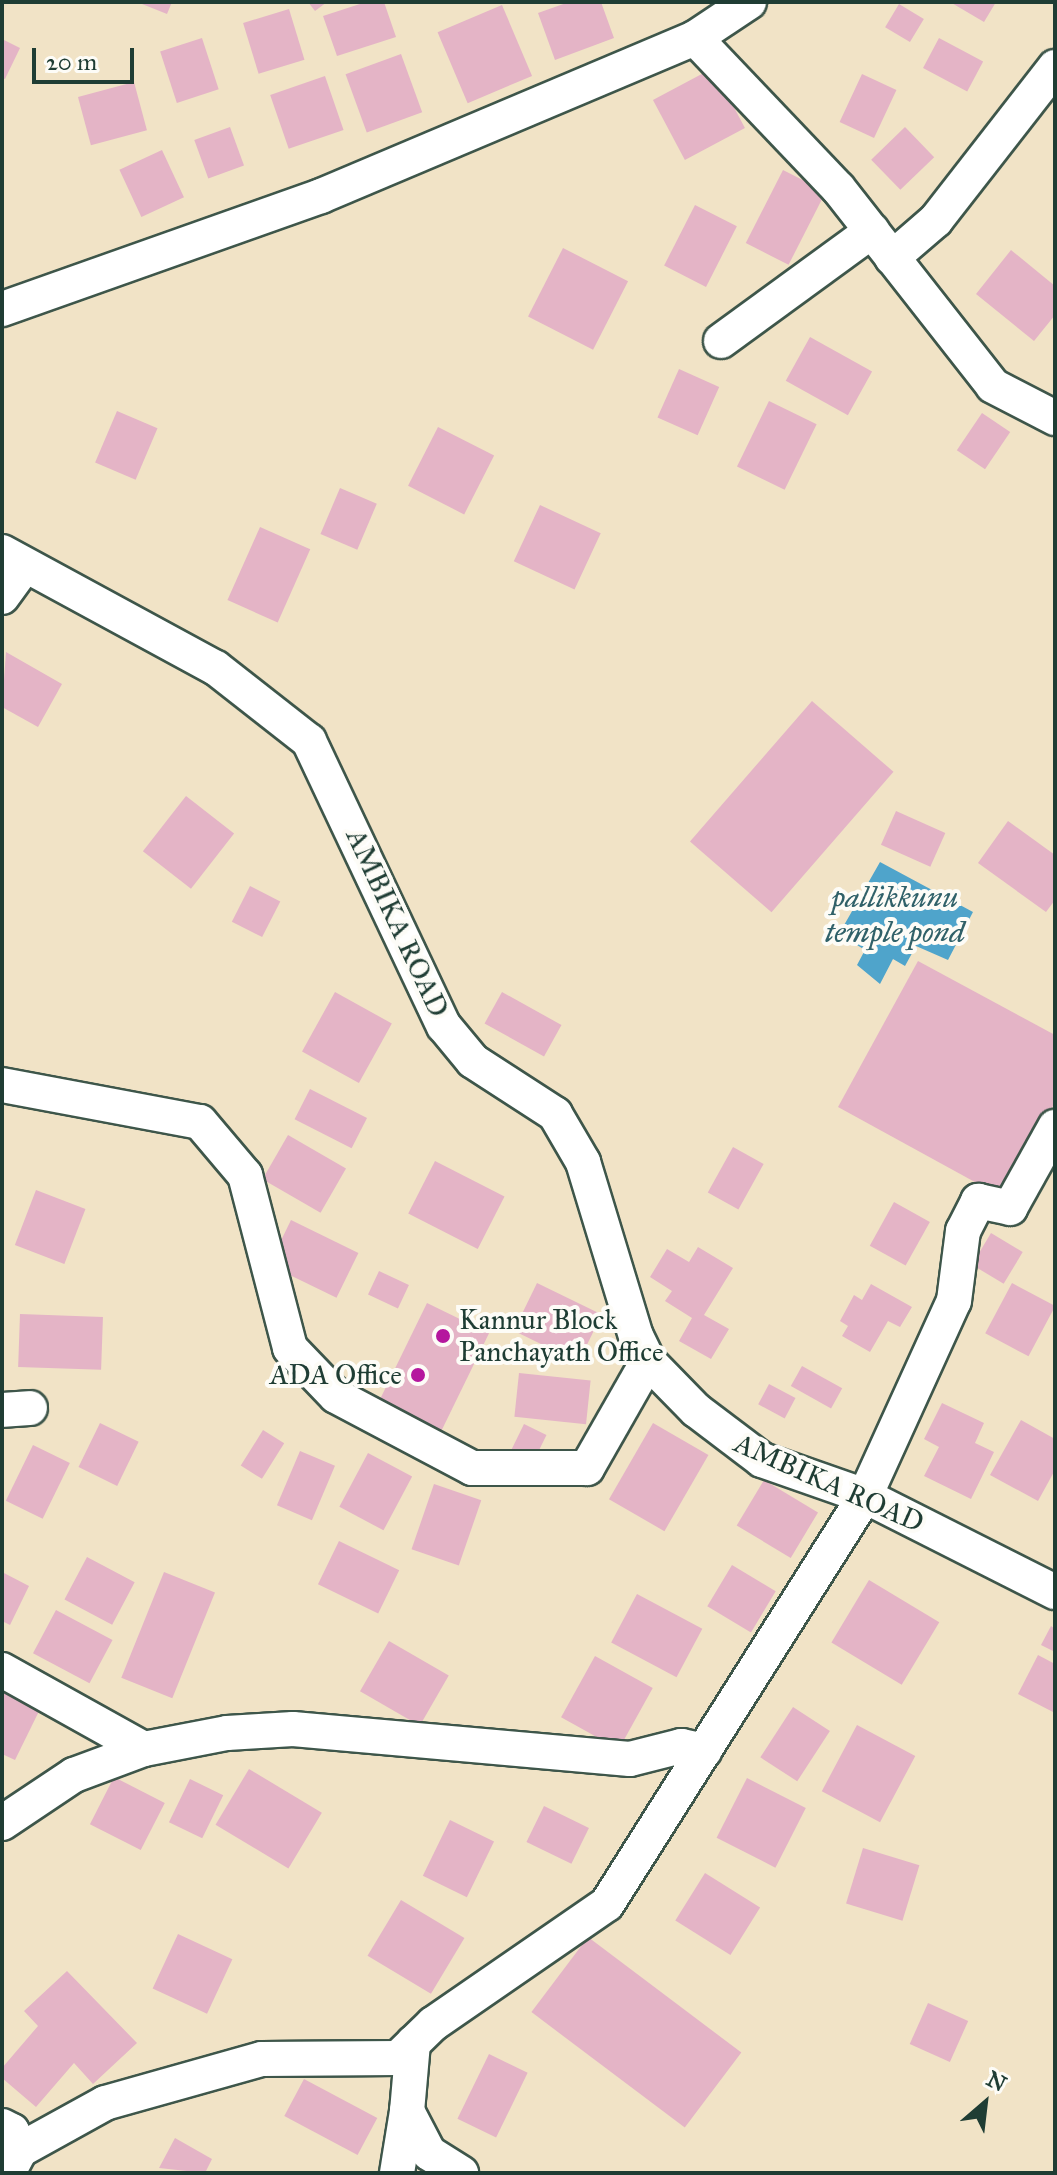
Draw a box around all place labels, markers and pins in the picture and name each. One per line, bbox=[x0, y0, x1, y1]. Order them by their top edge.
place label: Kannur Block Panchayath Office bbox=[459, 1303, 664, 1369]
marker: Kannur Block Panchayath Office bbox=[434, 1327, 452, 1345]
place label: ADA Office bbox=[270, 1358, 402, 1392]
marker: ADA Office bbox=[409, 1366, 427, 1384]

